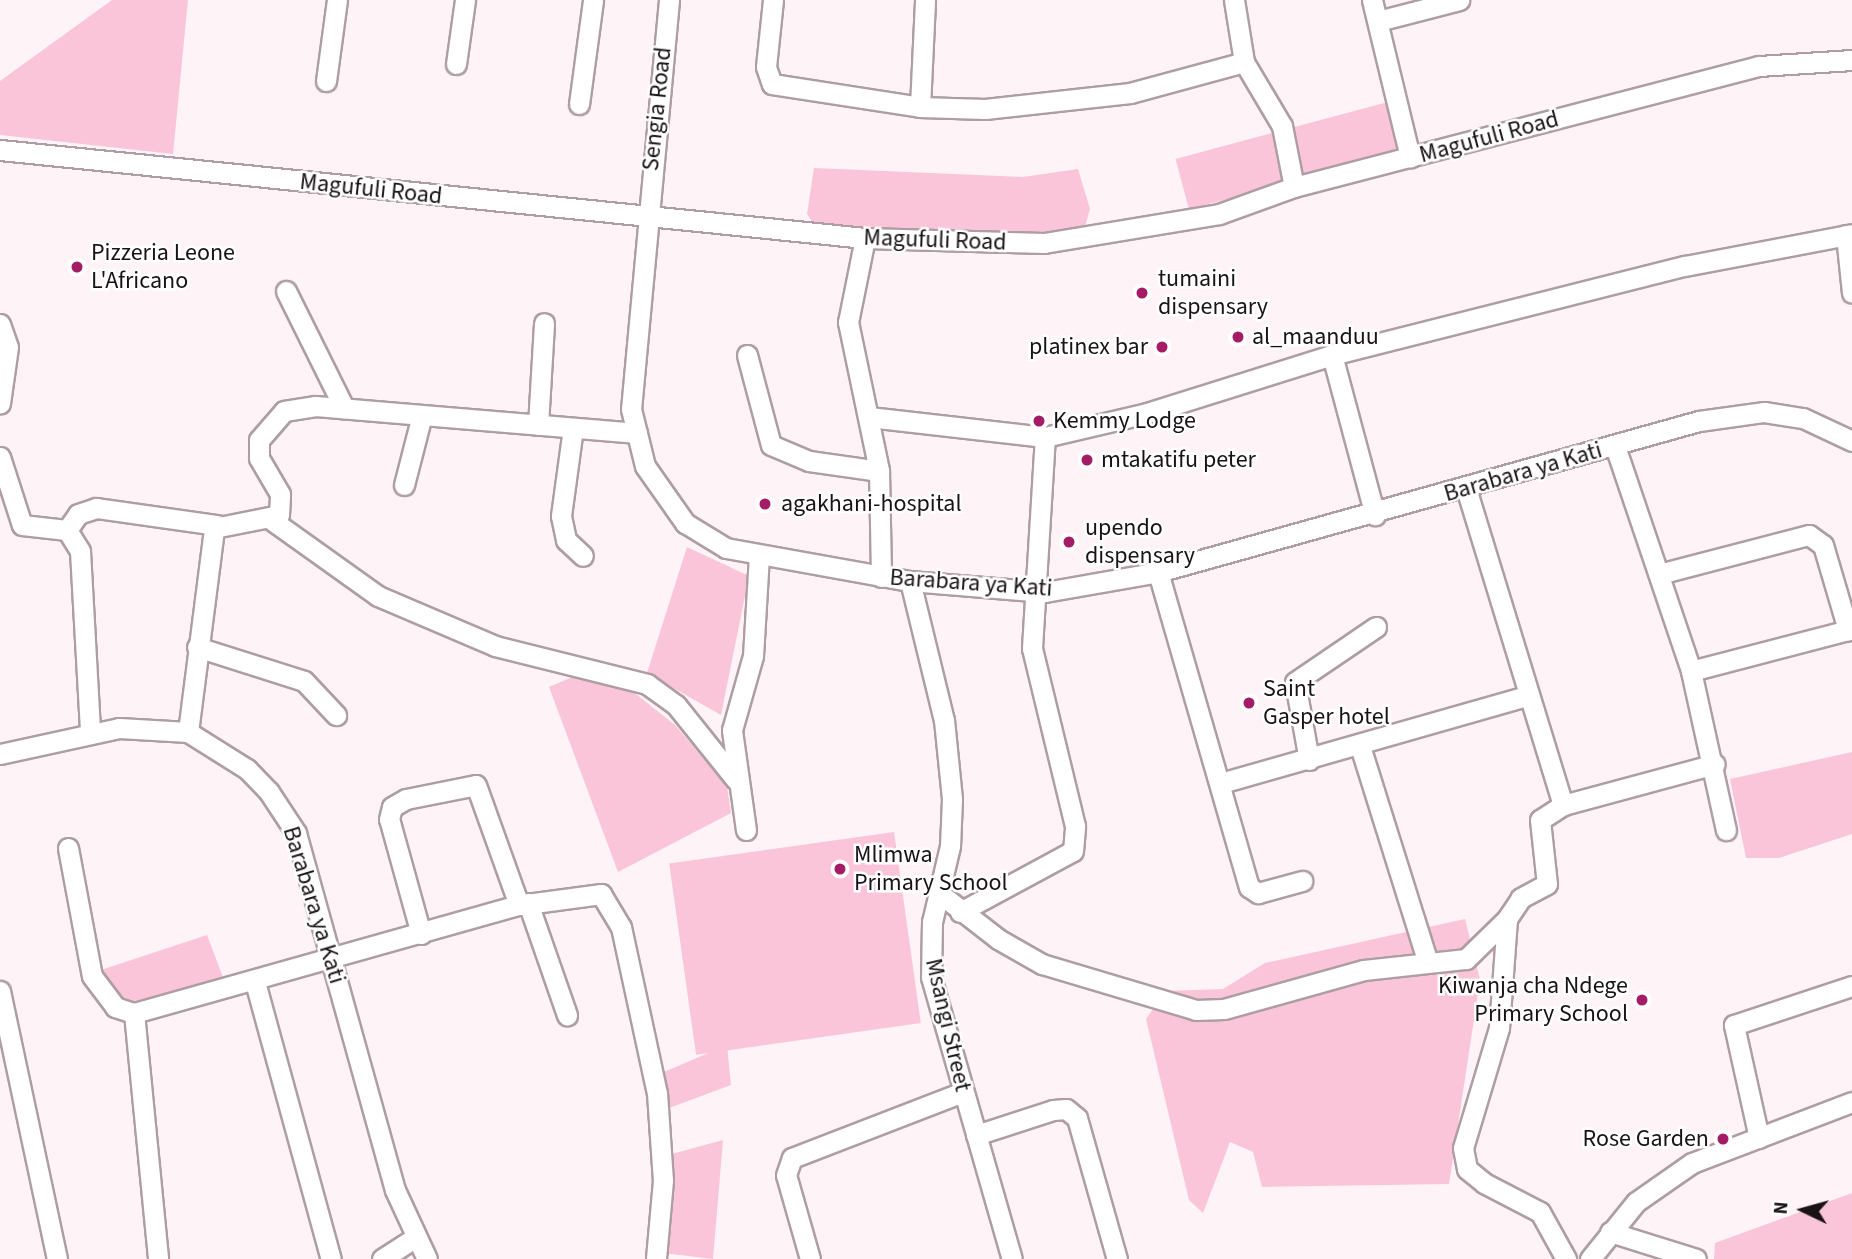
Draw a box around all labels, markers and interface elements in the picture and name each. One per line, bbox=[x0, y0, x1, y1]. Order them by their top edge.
street label: Sengia Road bbox=[636, 46, 678, 172]
street label: Magufuli Road bbox=[1416, 105, 1562, 169]
street label: Magufuli Road bbox=[298, 167, 444, 211]
street label: Magufuli Road bbox=[863, 223, 1007, 257]
place label: Pizzeria Leone L'Africano bbox=[91, 239, 235, 295]
marker: Pizzeria Leone L'Africano bbox=[69, 259, 85, 275]
place label: tumaini dispensary bbox=[1158, 265, 1268, 321]
marker: tumaini dispensary bbox=[1132, 283, 1152, 303]
place label: al_maanduu bbox=[1252, 323, 1379, 351]
marker: al_maanduu bbox=[1230, 329, 1246, 345]
place label: platinex bar bbox=[1029, 333, 1148, 361]
marker: platinex bar bbox=[1154, 339, 1170, 355]
place label: Kemmy Lodge bbox=[1053, 407, 1196, 435]
marker: Kemmy Lodge bbox=[1031, 413, 1047, 429]
street label: Barabara ya Kati bbox=[1441, 436, 1605, 508]
place label: mtakatifu peter bbox=[1101, 446, 1256, 474]
marker: mtakatifu peter bbox=[1079, 452, 1095, 468]
place label: agakhani-hospital bbox=[781, 490, 962, 518]
marker: agakhani-hospital bbox=[755, 494, 775, 514]
place label: upendo dispensary bbox=[1085, 514, 1195, 570]
marker: upendo dispensary bbox=[1059, 532, 1079, 552]
street label: Barabara ya Kati bbox=[889, 563, 1053, 603]
place label: Saint Gasper hotel bbox=[1263, 675, 1390, 731]
marker: Saint Gasper hotel bbox=[1241, 695, 1257, 711]
street label: Barabara ya Kati bbox=[276, 823, 352, 987]
place label: Mlimwa Primary School bbox=[854, 841, 1008, 897]
marker: Mlimwa Primary School bbox=[832, 861, 848, 877]
street label: Msangi Street bbox=[919, 956, 977, 1094]
place label: Kiwanja cha Ndege Primary School bbox=[1438, 972, 1628, 1028]
marker: Kiwanja cha Ndege Primary School bbox=[1634, 992, 1650, 1008]
place label: Rose Garden bbox=[1583, 1125, 1709, 1153]
marker: Rose Garden bbox=[1715, 1131, 1731, 1147]
north arrow bbox=[1768, 1175, 1838, 1245]
text: N bbox=[1768, 1201, 1796, 1216]

